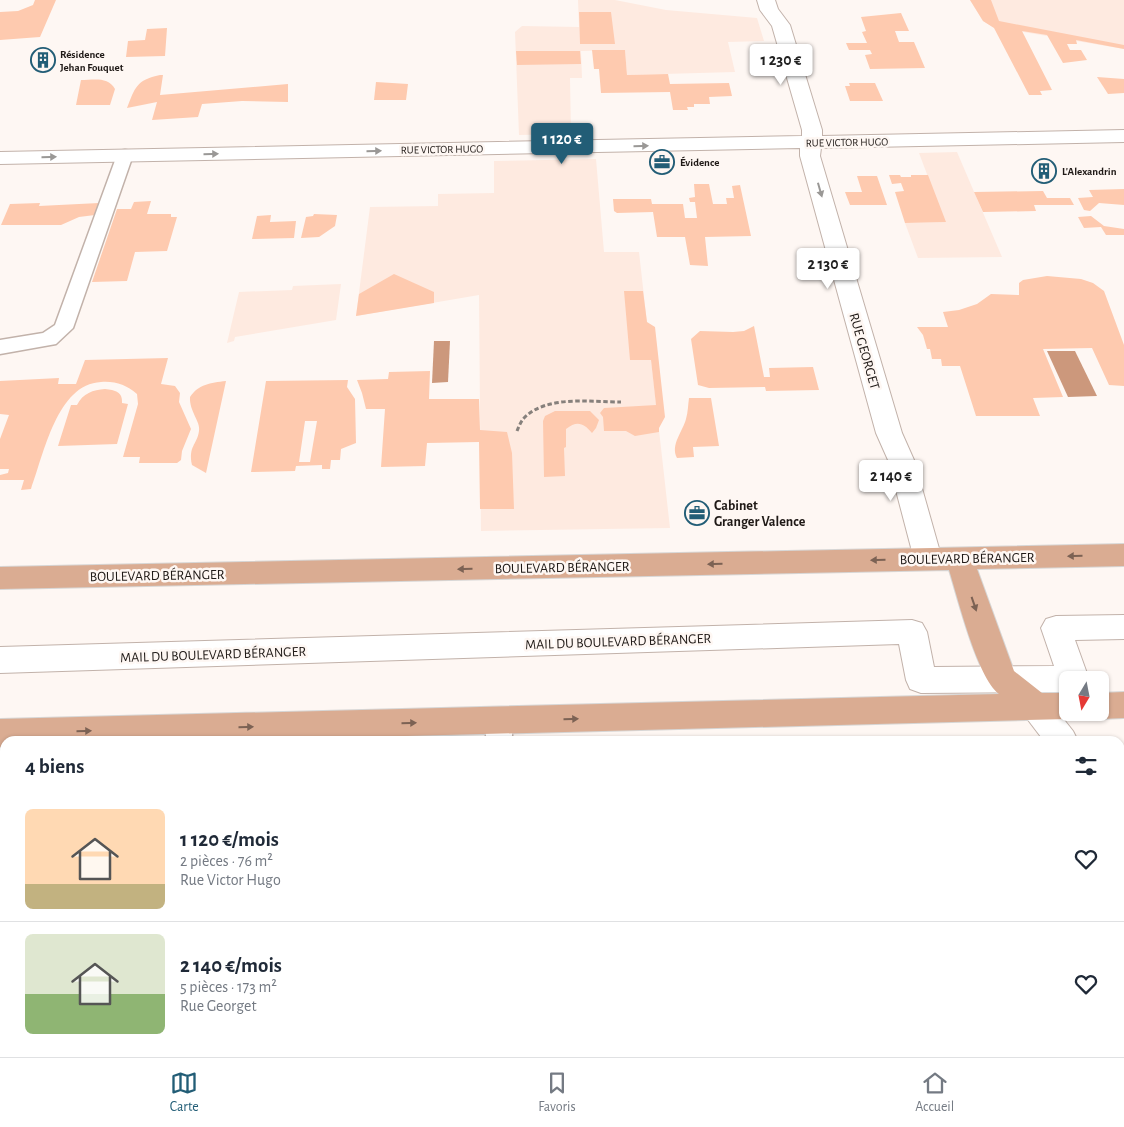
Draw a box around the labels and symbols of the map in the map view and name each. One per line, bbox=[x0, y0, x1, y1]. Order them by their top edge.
pin: 1 230 € bbox=[735, 44, 827, 86]
building icon: Résidence Jehan Fouquet bbox=[30, 47, 56, 73]
place label: Résidence Jehan Fouquet bbox=[60, 49, 124, 73]
pin: 1 120 € bbox=[516, 122, 608, 165]
street label: RUE VICTOR HUGO bbox=[806, 136, 888, 149]
one-way arrow bbox=[633, 141, 649, 149]
street label: RUE VICTOR HUGO bbox=[401, 143, 483, 156]
one-way arrow bbox=[366, 147, 382, 155]
office icon: Évidence bbox=[649, 149, 675, 175]
one-way arrow bbox=[203, 150, 219, 158]
one-way arrow bbox=[41, 153, 57, 161]
place label: Évidence bbox=[680, 156, 719, 168]
building icon: L'Alexandrin bbox=[1031, 158, 1057, 184]
place label: L'Alexandrin bbox=[1062, 166, 1117, 177]
one-way arrow bbox=[816, 182, 824, 197]
pin: 2 130 € bbox=[782, 248, 874, 290]
street label: RUE GEORGET bbox=[846, 311, 882, 391]
pin: 2 140 € bbox=[845, 460, 937, 502]
place label: Cabinet Granger Valence bbox=[714, 499, 806, 529]
office icon: Cabinet Granger Valence bbox=[684, 500, 710, 526]
street label: BOULEVARD BÉRANGER bbox=[899, 548, 1035, 567]
one-way arrow bbox=[1067, 552, 1083, 560]
one-way arrow bbox=[870, 556, 886, 564]
street label: BOULEVARD BÉRANGER bbox=[494, 557, 630, 576]
one-way arrow bbox=[707, 560, 723, 568]
street label: BOULEVARD BÉRANGER bbox=[89, 565, 225, 584]
one-way arrow bbox=[457, 565, 473, 573]
one-way arrow bbox=[971, 597, 978, 612]
street label: MAIL DU BOULEVARD BÉRANGER bbox=[525, 629, 711, 652]
street label: MAIL DU BOULEVARD BÉRANGER bbox=[120, 642, 306, 665]
north arrow bbox=[1059, 671, 1109, 721]
one-way arrow bbox=[563, 714, 579, 722]
one-way arrow bbox=[401, 719, 417, 727]
one-way arrow bbox=[238, 722, 254, 730]
one-way arrow bbox=[76, 727, 92, 735]

